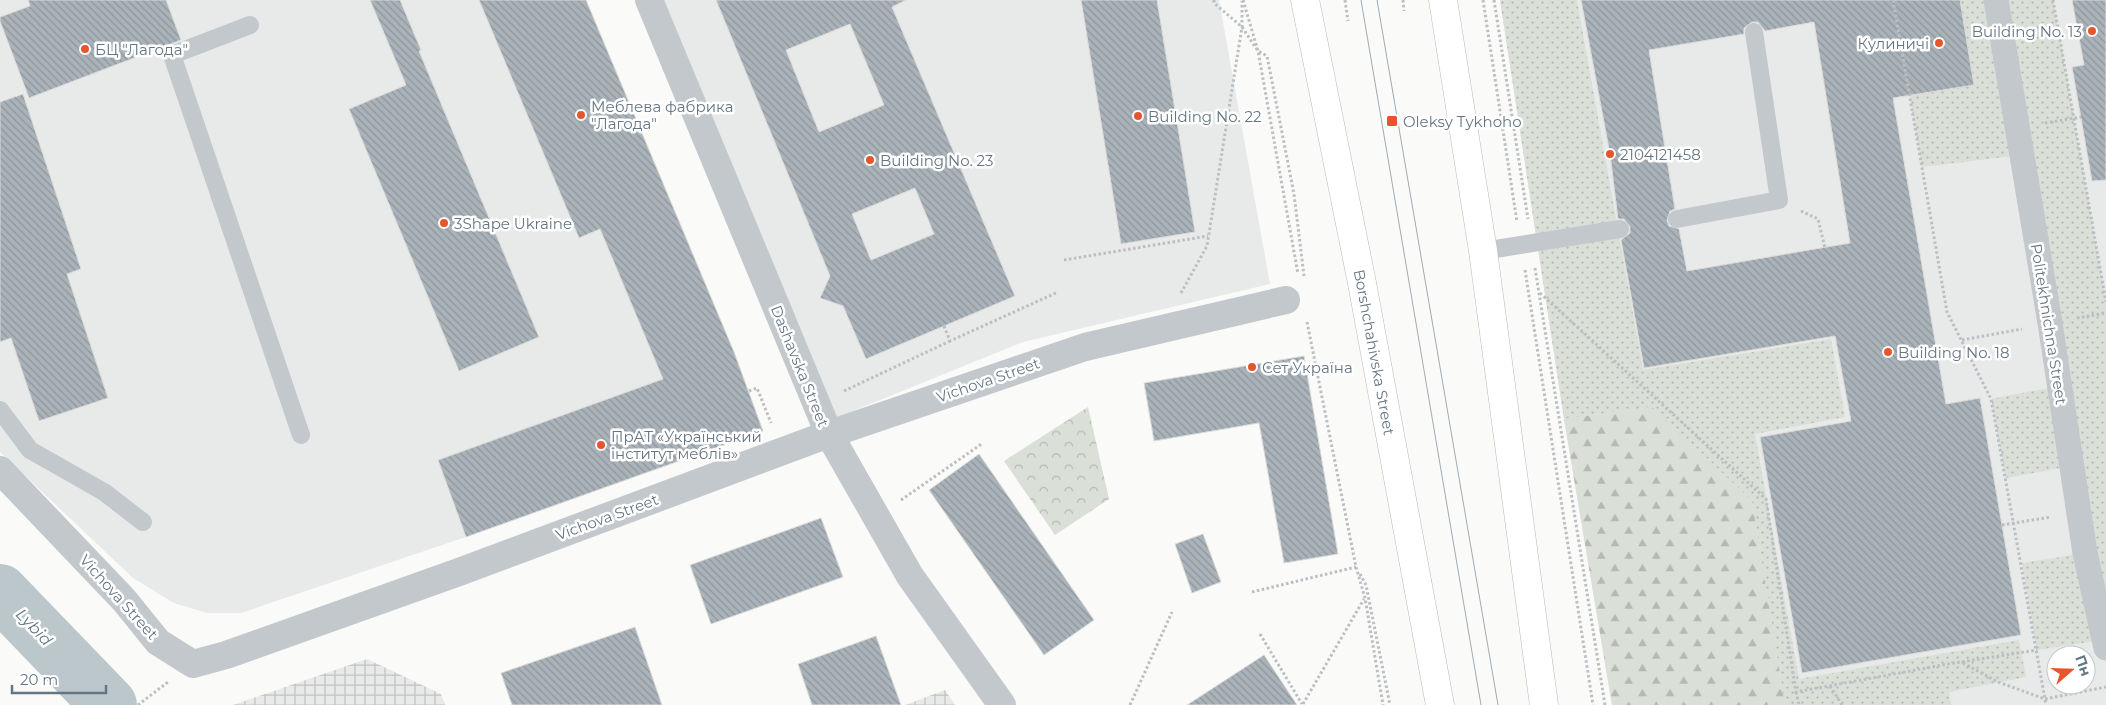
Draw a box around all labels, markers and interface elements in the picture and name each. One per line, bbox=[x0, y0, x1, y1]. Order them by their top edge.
place label: Building No. 13 bbox=[1972, 22, 2082, 41]
marker: Building No. 13 bbox=[2086, 25, 2098, 37]
place label: Кулиничі bbox=[1857, 34, 1929, 53]
marker: Кулиничі bbox=[1933, 37, 1945, 49]
place label: БЦ "Лагода" bbox=[95, 40, 188, 59]
marker: БЦ "Лагода" bbox=[79, 43, 91, 55]
place label: Меблева фабрика "Лагода" bbox=[591, 97, 733, 133]
place label: Building No. 22 bbox=[1148, 107, 1262, 126]
marker: Меблева фабрика "Лагода" bbox=[575, 109, 587, 121]
marker: Building No. 22 bbox=[1132, 110, 1144, 122]
place label: Oleksy Tykhoho bbox=[1403, 112, 1522, 131]
marker: Oleksy Tykhoho bbox=[1385, 114, 1399, 128]
place label: 2104121458 bbox=[1620, 145, 1701, 164]
marker: 2104121458 bbox=[1604, 148, 1616, 160]
place label: Building No. 23 bbox=[880, 151, 993, 170]
marker: Building No. 23 bbox=[864, 154, 876, 166]
place label: 3Shape Ukraine bbox=[454, 214, 572, 233]
marker: 3Shape Ukraine bbox=[438, 217, 450, 229]
street label: Politekhnichna Street bbox=[2027, 242, 2071, 406]
street label: Borshchahivska Street bbox=[1350, 268, 1399, 437]
street label: Dashavska Street bbox=[767, 302, 833, 430]
place label: Building No. 18 bbox=[1898, 343, 2009, 362]
marker: Building No. 18 bbox=[1882, 346, 1894, 358]
street label: Vichova Street bbox=[934, 353, 1042, 407]
place label: Сет Україна bbox=[1262, 358, 1353, 377]
marker: Сет Україна bbox=[1246, 361, 1258, 373]
place label: ПрАТ «Український інститут меблів» bbox=[611, 427, 762, 463]
marker: ПрАТ «Український інститут меблів» bbox=[595, 439, 607, 451]
street label: Vichova Street bbox=[553, 490, 661, 544]
street label: Vichova Street bbox=[76, 551, 162, 643]
water label: Lybid bbox=[12, 605, 56, 650]
north arrow bbox=[2046, 645, 2096, 695]
text: Пн bbox=[2071, 653, 2095, 679]
scale bar bbox=[12, 662, 106, 694]
text: 20 m bbox=[20, 670, 58, 689]

